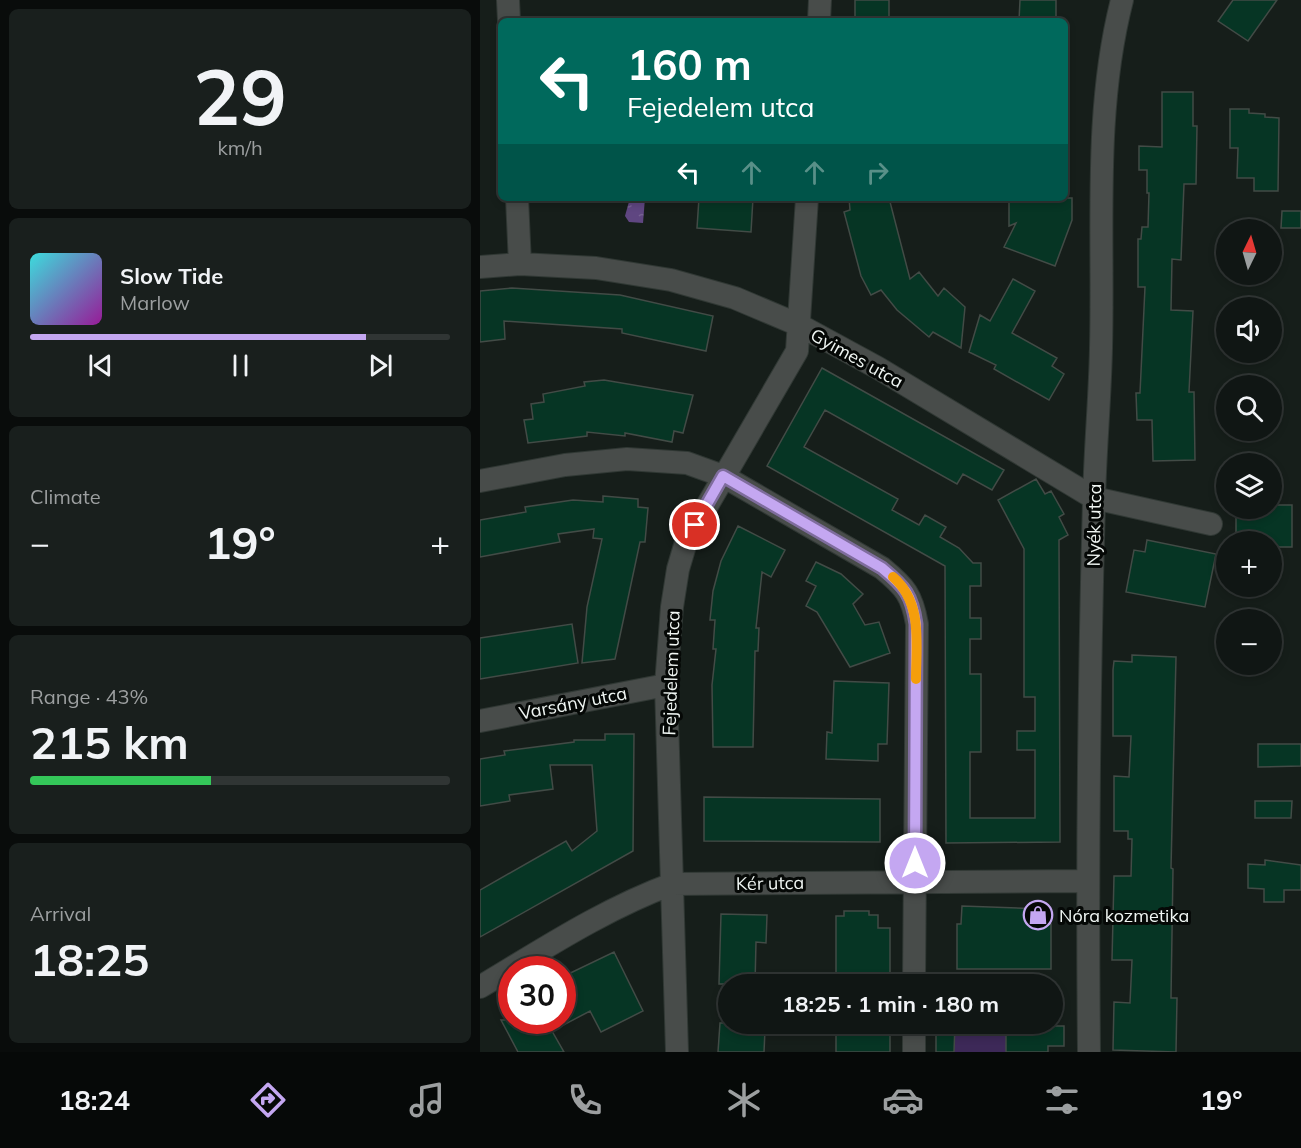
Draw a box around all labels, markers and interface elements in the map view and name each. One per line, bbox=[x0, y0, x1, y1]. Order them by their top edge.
text: 160 m bbox=[627, 38, 752, 91]
icon: left bbox=[528, 42, 606, 120]
text: 29 bbox=[193, 47, 287, 145]
text: Fejedelem utca bbox=[627, 90, 815, 124]
text: km/h bbox=[217, 135, 263, 160]
icon: left bbox=[672, 156, 705, 189]
icon: ahead bbox=[735, 156, 768, 189]
icon: ahead bbox=[798, 156, 831, 189]
icon: right bbox=[861, 156, 894, 189]
north arrow bbox=[1216, 219, 1282, 285]
map controls bbox=[1216, 219, 1282, 675]
text: Slow Tide bbox=[120, 262, 223, 290]
text: Marlow bbox=[120, 290, 190, 315]
button: sound bbox=[1216, 297, 1282, 363]
street label: Gyimes utca bbox=[807, 323, 907, 393]
icon: previous bbox=[84, 349, 117, 382]
icon: pause bbox=[224, 349, 257, 382]
icon: next bbox=[364, 349, 397, 382]
button: search bbox=[1216, 375, 1282, 441]
button: layers bbox=[1216, 453, 1282, 519]
street label: Nyék utca bbox=[1082, 483, 1106, 567]
text: Climate bbox=[30, 484, 101, 509]
pin bbox=[669, 499, 720, 550]
icon: arrive bbox=[678, 508, 711, 541]
text: 19° bbox=[204, 514, 276, 570]
text: − bbox=[30, 522, 50, 563]
text: + bbox=[430, 522, 450, 563]
button: + bbox=[1216, 531, 1282, 597]
button: − bbox=[1216, 609, 1282, 675]
street label: Fejedelem utca bbox=[657, 610, 685, 736]
street label: Varsány utca bbox=[517, 681, 629, 725]
text: Range · 43% bbox=[30, 684, 148, 709]
text: 215 km bbox=[30, 714, 189, 770]
position arrow bbox=[883, 831, 947, 895]
street label: Kér utca bbox=[736, 871, 804, 895]
shop icon: Nóra kozmetika bbox=[1022, 899, 1054, 931]
text: Arrival bbox=[30, 901, 91, 926]
place label: Nóra kozmetika bbox=[1059, 904, 1189, 927]
text: 18:25 bbox=[30, 931, 149, 987]
speed limit sign: 30 bbox=[498, 956, 576, 1034]
text: 18:25 · 1 min · 180 m bbox=[782, 990, 999, 1018]
icon: directions bbox=[247, 1079, 289, 1121]
icon: music bbox=[406, 1079, 448, 1121]
icon: phone bbox=[564, 1079, 606, 1121]
icon: climate bbox=[723, 1079, 765, 1121]
icon: car bbox=[882, 1079, 924, 1121]
icon: filters bbox=[1041, 1079, 1083, 1121]
text: 18:24 bbox=[58, 1083, 130, 1117]
text: 19° bbox=[1200, 1083, 1242, 1117]

